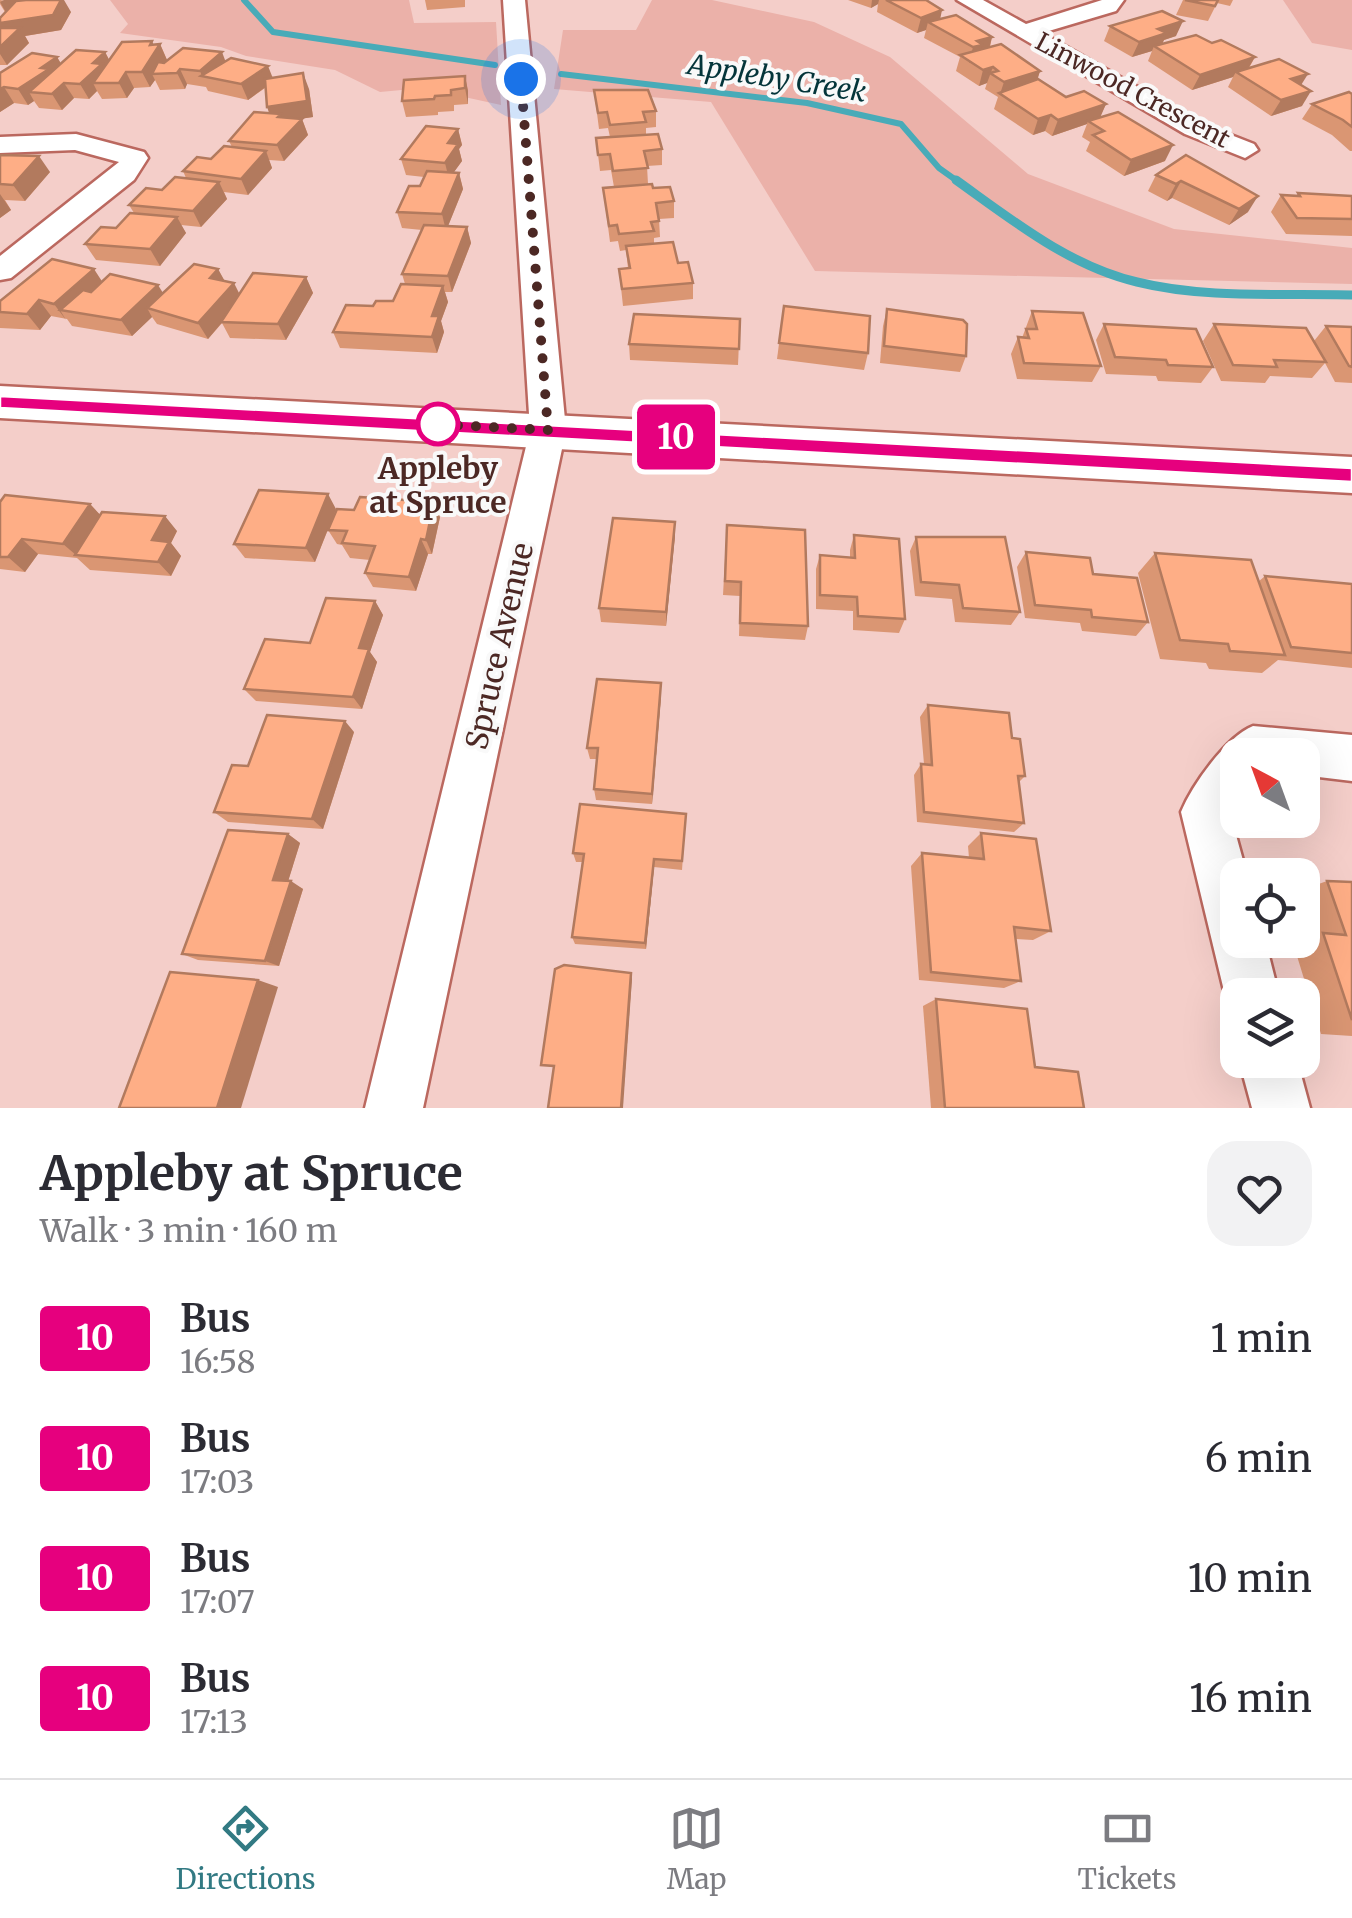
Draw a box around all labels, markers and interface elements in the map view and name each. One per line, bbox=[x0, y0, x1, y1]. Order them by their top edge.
street label: Linwood Crescent bbox=[1030, 25, 1236, 155]
water label: Appleby Creek bbox=[683, 46, 869, 110]
your location bbox=[496, 54, 546, 104]
marker: Appleby at Spruce bbox=[417, 403, 459, 445]
line badge: 10 bbox=[631, 404, 721, 470]
text: 10 bbox=[657, 415, 695, 459]
place label: Appleby at Spruce bbox=[370, 449, 506, 521]
street label: Spruce Avenue bbox=[457, 539, 541, 753]
north arrow bbox=[1220, 738, 1320, 838]
map controls bbox=[1220, 738, 1320, 1078]
button: locate bbox=[1220, 858, 1320, 958]
button: layers bbox=[1220, 978, 1320, 1078]
button: heart bbox=[1207, 1141, 1312, 1246]
text: Appleby at Spruce bbox=[40, 1143, 463, 1203]
text: Walk · 3 min · 160 m bbox=[40, 1211, 337, 1251]
text: Bus bbox=[180, 1295, 250, 1342]
text: 1 min bbox=[1211, 1315, 1312, 1362]
text: 10 bbox=[76, 1316, 114, 1360]
text: 16:58 bbox=[180, 1342, 256, 1382]
text: Bus bbox=[180, 1415, 250, 1462]
text: 6 min bbox=[1205, 1435, 1312, 1482]
text: 10 bbox=[76, 1436, 114, 1480]
text: 17:03 bbox=[180, 1462, 254, 1502]
text: Bus bbox=[180, 1535, 250, 1582]
text: 10 min bbox=[1188, 1555, 1312, 1602]
text: 10 bbox=[76, 1556, 114, 1600]
text: 17:07 bbox=[180, 1582, 255, 1622]
text: Bus bbox=[180, 1655, 250, 1702]
text: 16 min bbox=[1189, 1675, 1312, 1722]
text: 10 bbox=[76, 1676, 114, 1720]
text: 17:13 bbox=[180, 1702, 248, 1742]
tab: Directions bbox=[176, 1801, 316, 1897]
tab: Map bbox=[667, 1801, 726, 1897]
tab: Tickets bbox=[1078, 1801, 1176, 1897]

